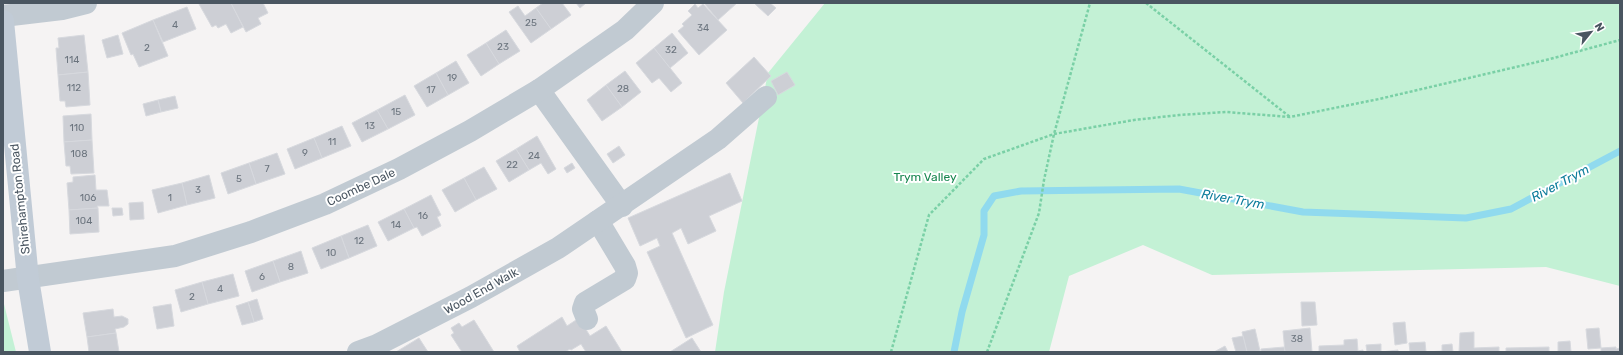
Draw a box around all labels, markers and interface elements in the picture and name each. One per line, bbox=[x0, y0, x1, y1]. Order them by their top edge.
north arrow bbox=[1571, 12, 1611, 52]
house number: 25 bbox=[525, 17, 537, 29]
house number: 4 bbox=[172, 19, 178, 31]
text: N bbox=[1592, 21, 1607, 34]
house number: 34 bbox=[697, 22, 709, 34]
house number: 23 bbox=[497, 41, 509, 53]
house number: 2 bbox=[144, 42, 150, 54]
house number: 32 bbox=[665, 44, 677, 56]
house number: 114 bbox=[65, 54, 79, 66]
house number: 19 bbox=[447, 72, 457, 84]
house number: 112 bbox=[67, 82, 81, 94]
house number: 28 bbox=[617, 83, 629, 95]
house number: 17 bbox=[426, 84, 436, 96]
house number: 15 bbox=[391, 106, 401, 118]
house number: 13 bbox=[365, 120, 375, 132]
house number: 110 bbox=[70, 122, 84, 134]
house number: 11 bbox=[328, 136, 336, 148]
street label: Shirehampton Road bbox=[7, 143, 33, 255]
house number: 9 bbox=[302, 147, 308, 159]
house number: 108 bbox=[71, 148, 88, 160]
house number: 24 bbox=[528, 150, 540, 162]
house number: 22 bbox=[506, 159, 518, 171]
water label: River Trym bbox=[1528, 161, 1592, 205]
house number: 7 bbox=[264, 163, 270, 175]
street label: Coombe Dale bbox=[325, 165, 398, 209]
park label: Trym Valley bbox=[893, 170, 957, 184]
house number: 5 bbox=[236, 173, 242, 185]
house number: 3 bbox=[195, 184, 201, 196]
water label: River Trym bbox=[1200, 186, 1266, 212]
house number: 106 bbox=[80, 192, 96, 204]
house number: 1 bbox=[168, 192, 172, 204]
house number: 16 bbox=[418, 210, 428, 222]
house number: 104 bbox=[76, 215, 92, 227]
house number: 14 bbox=[391, 219, 401, 231]
house number: 12 bbox=[354, 235, 364, 247]
house number: 10 bbox=[326, 247, 336, 259]
house number: 8 bbox=[288, 261, 294, 273]
street label: Wood End Walk bbox=[441, 264, 521, 317]
house number: 6 bbox=[259, 271, 265, 283]
house number: 4 bbox=[217, 283, 223, 295]
house number: 2 bbox=[189, 291, 195, 303]
house number: 38 bbox=[1291, 333, 1303, 345]

